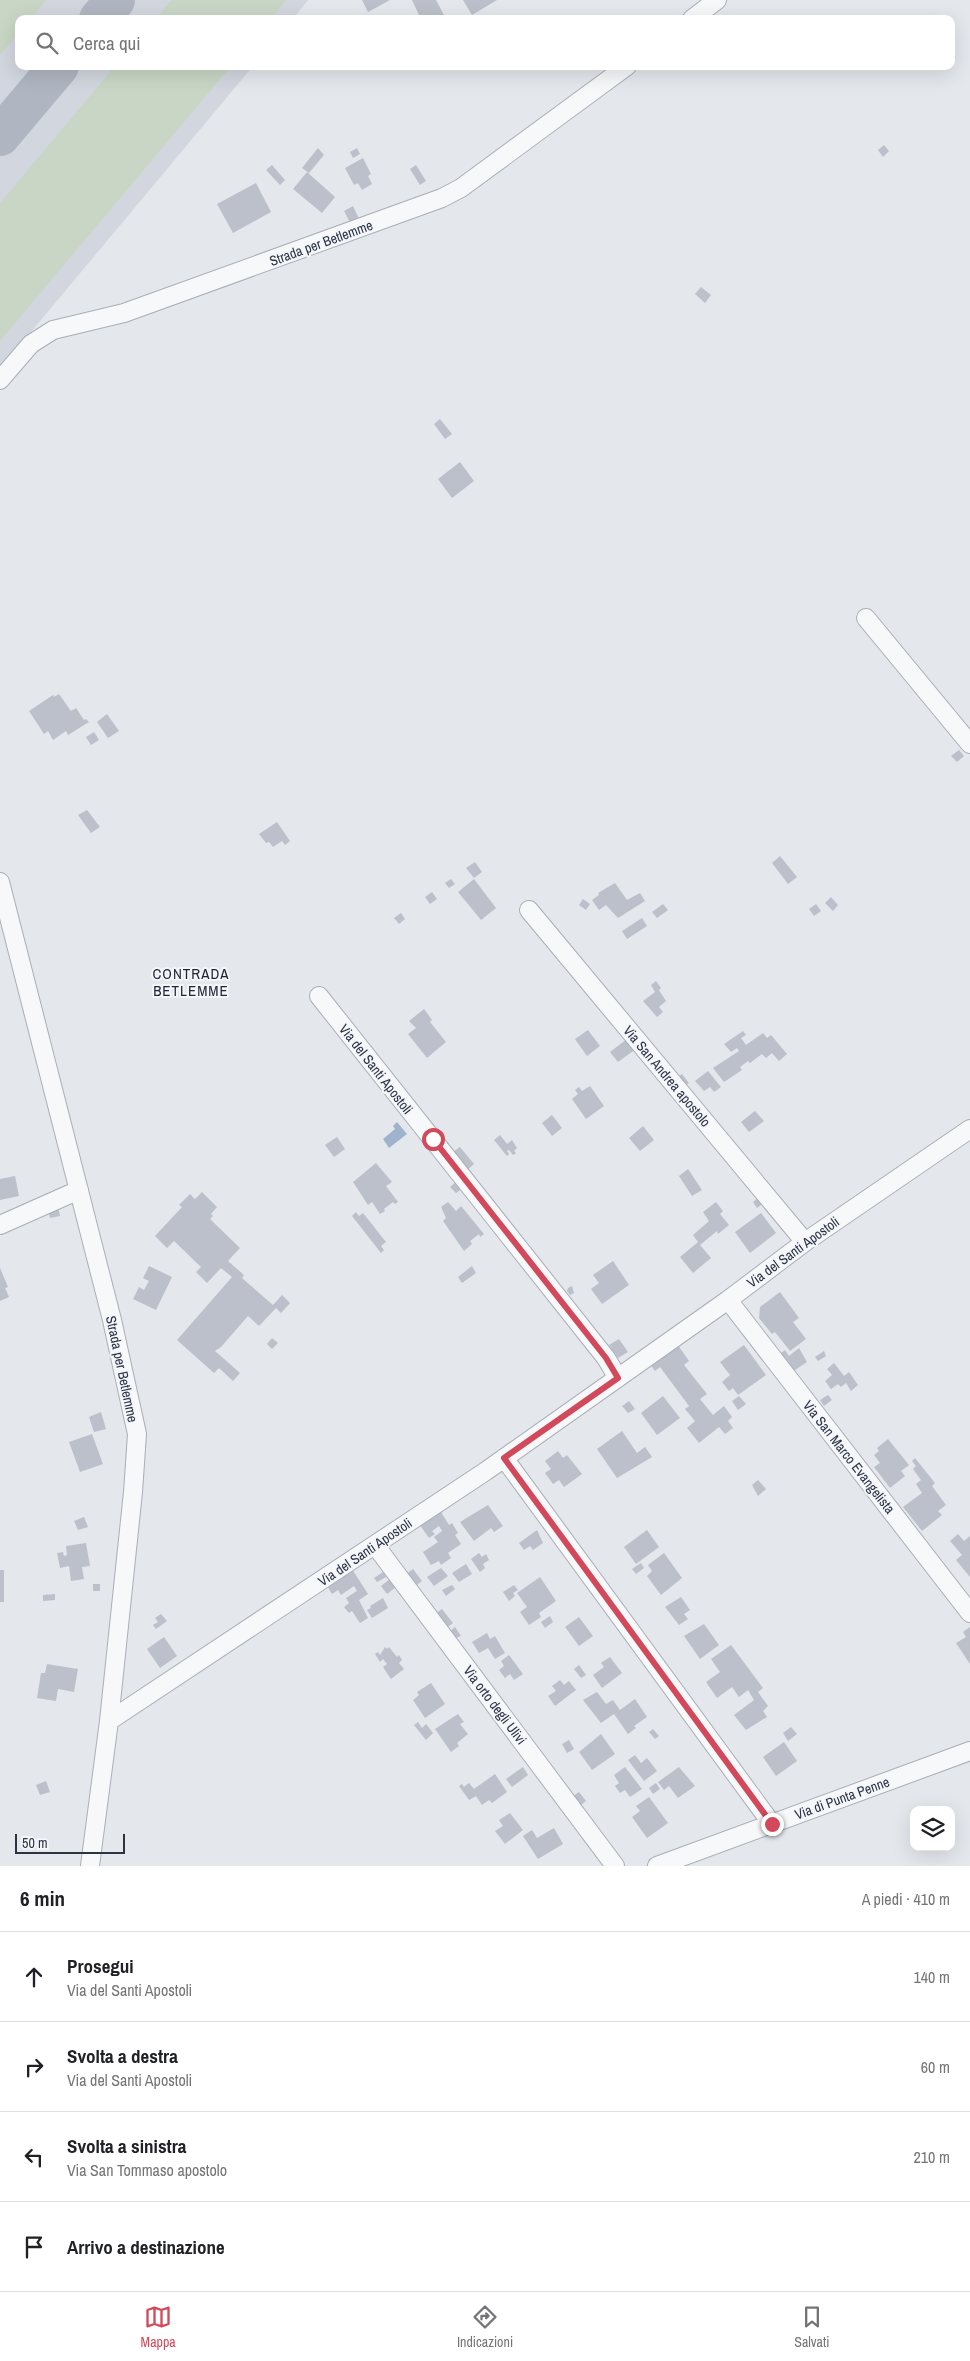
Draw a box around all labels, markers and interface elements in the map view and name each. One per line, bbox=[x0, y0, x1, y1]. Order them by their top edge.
search box bbox=[15, 15, 955, 70]
icon: search bbox=[33, 29, 61, 57]
text: Cerca qui bbox=[73, 30, 141, 56]
street label: Strada per Betlemme bbox=[267, 216, 375, 270]
district label: CONTRADA BETLEMME bbox=[152, 963, 230, 1001]
street label: Via del Santi Apostoli bbox=[335, 1020, 417, 1118]
street label: Via San Andrea apostolo bbox=[619, 1022, 715, 1130]
route start bbox=[422, 1128, 445, 1151]
street label: Via del Santi Apostoli bbox=[743, 1213, 843, 1291]
street label: Strada per Betlemme bbox=[102, 1314, 142, 1424]
street label: Via San Marco Evangelista bbox=[799, 1397, 899, 1518]
street label: Via del Santi Apostoli bbox=[315, 1514, 415, 1590]
street label: Via orto degli Ulivi bbox=[459, 1662, 531, 1748]
street label: Via di Punta Penne bbox=[792, 1773, 892, 1823]
map controls bbox=[910, 1806, 955, 1851]
button: layers bbox=[910, 1806, 955, 1851]
route end bbox=[761, 1813, 784, 1836]
scale bar bbox=[15, 1831, 125, 1854]
text: 50 m bbox=[22, 1834, 48, 1852]
text: 6 min bbox=[20, 1884, 65, 1913]
text: A piedi · 410 m bbox=[862, 1888, 950, 1910]
text: Prosegui bbox=[67, 1953, 134, 1979]
icon: ahead bbox=[20, 1963, 48, 1991]
text: 140 m bbox=[914, 1966, 950, 1988]
text: Via del Santi Apostoli bbox=[67, 1979, 192, 2001]
text: Svolta a destra bbox=[67, 2043, 178, 2069]
icon: right bbox=[20, 2053, 48, 2081]
text: 60 m bbox=[921, 2056, 950, 2078]
text: Via del Santi Apostoli bbox=[67, 2069, 192, 2091]
text: Svolta a sinistra bbox=[67, 2133, 187, 2159]
icon: left bbox=[20, 2143, 48, 2171]
text: 210 m bbox=[914, 2146, 950, 2168]
text: Via San Tommaso apostolo bbox=[67, 2159, 227, 2181]
icon: arrive bbox=[20, 2233, 48, 2261]
text: Arrivo a destinazione bbox=[67, 2234, 225, 2260]
tab: Mappa bbox=[141, 2303, 176, 2351]
tab: Indicazioni bbox=[457, 2303, 513, 2351]
tab: Salvati bbox=[794, 2303, 829, 2351]

